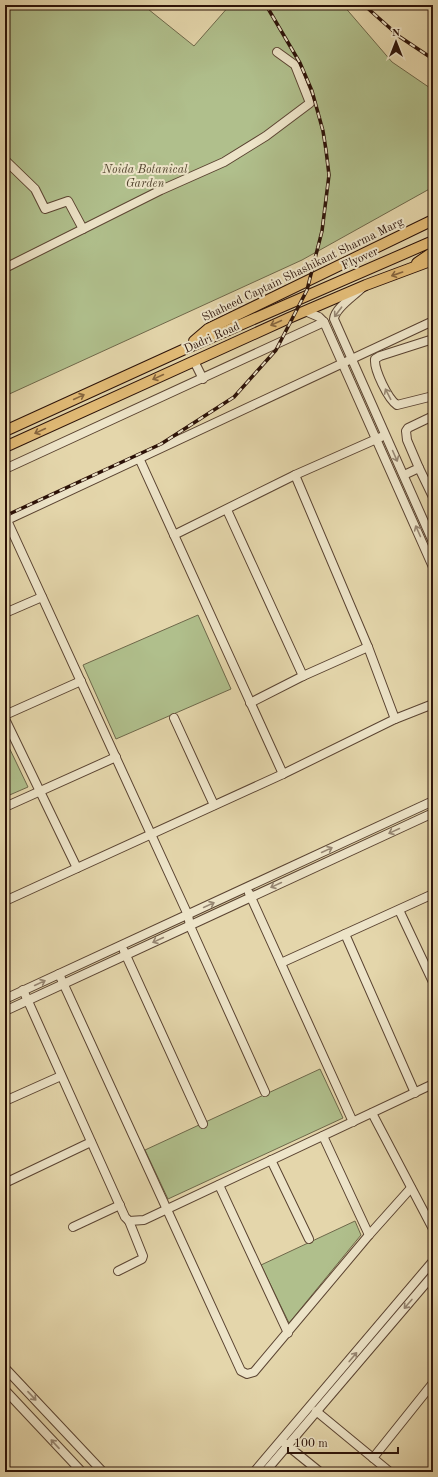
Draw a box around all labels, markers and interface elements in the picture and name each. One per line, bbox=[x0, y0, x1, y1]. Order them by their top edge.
north arrow bbox=[376, 22, 416, 62]
text: N bbox=[392, 28, 401, 39]
park label: Noida Botanical Garden bbox=[101, 164, 188, 190]
street label: Shaheed Captain Shashikant Sharma Marg bbox=[200, 216, 406, 324]
street label: Flyover bbox=[340, 246, 380, 272]
one-way arrow bbox=[391, 270, 403, 278]
one-way arrow bbox=[334, 307, 342, 318]
street label: Dadri Road bbox=[182, 320, 242, 356]
one-way arrow bbox=[271, 320, 283, 327]
one-way arrow bbox=[153, 374, 165, 381]
one-way arrow bbox=[383, 388, 391, 400]
one-way arrow bbox=[72, 393, 84, 400]
one-way arrow bbox=[34, 428, 46, 435]
one-way arrow bbox=[392, 449, 399, 461]
one-way arrow bbox=[414, 525, 421, 537]
one-way arrow bbox=[388, 828, 400, 835]
one-way arrow bbox=[321, 846, 333, 853]
one-way arrow bbox=[270, 882, 282, 889]
one-way arrow bbox=[203, 901, 215, 908]
one-way arrow bbox=[152, 937, 164, 944]
one-way arrow bbox=[34, 978, 46, 986]
one-way arrow bbox=[403, 1299, 412, 1310]
one-way arrow bbox=[348, 1352, 357, 1363]
one-way arrow bbox=[27, 1391, 37, 1401]
scale bar bbox=[288, 1429, 398, 1455]
text: 100 m bbox=[294, 1438, 328, 1450]
one-way arrow bbox=[50, 1439, 60, 1449]

